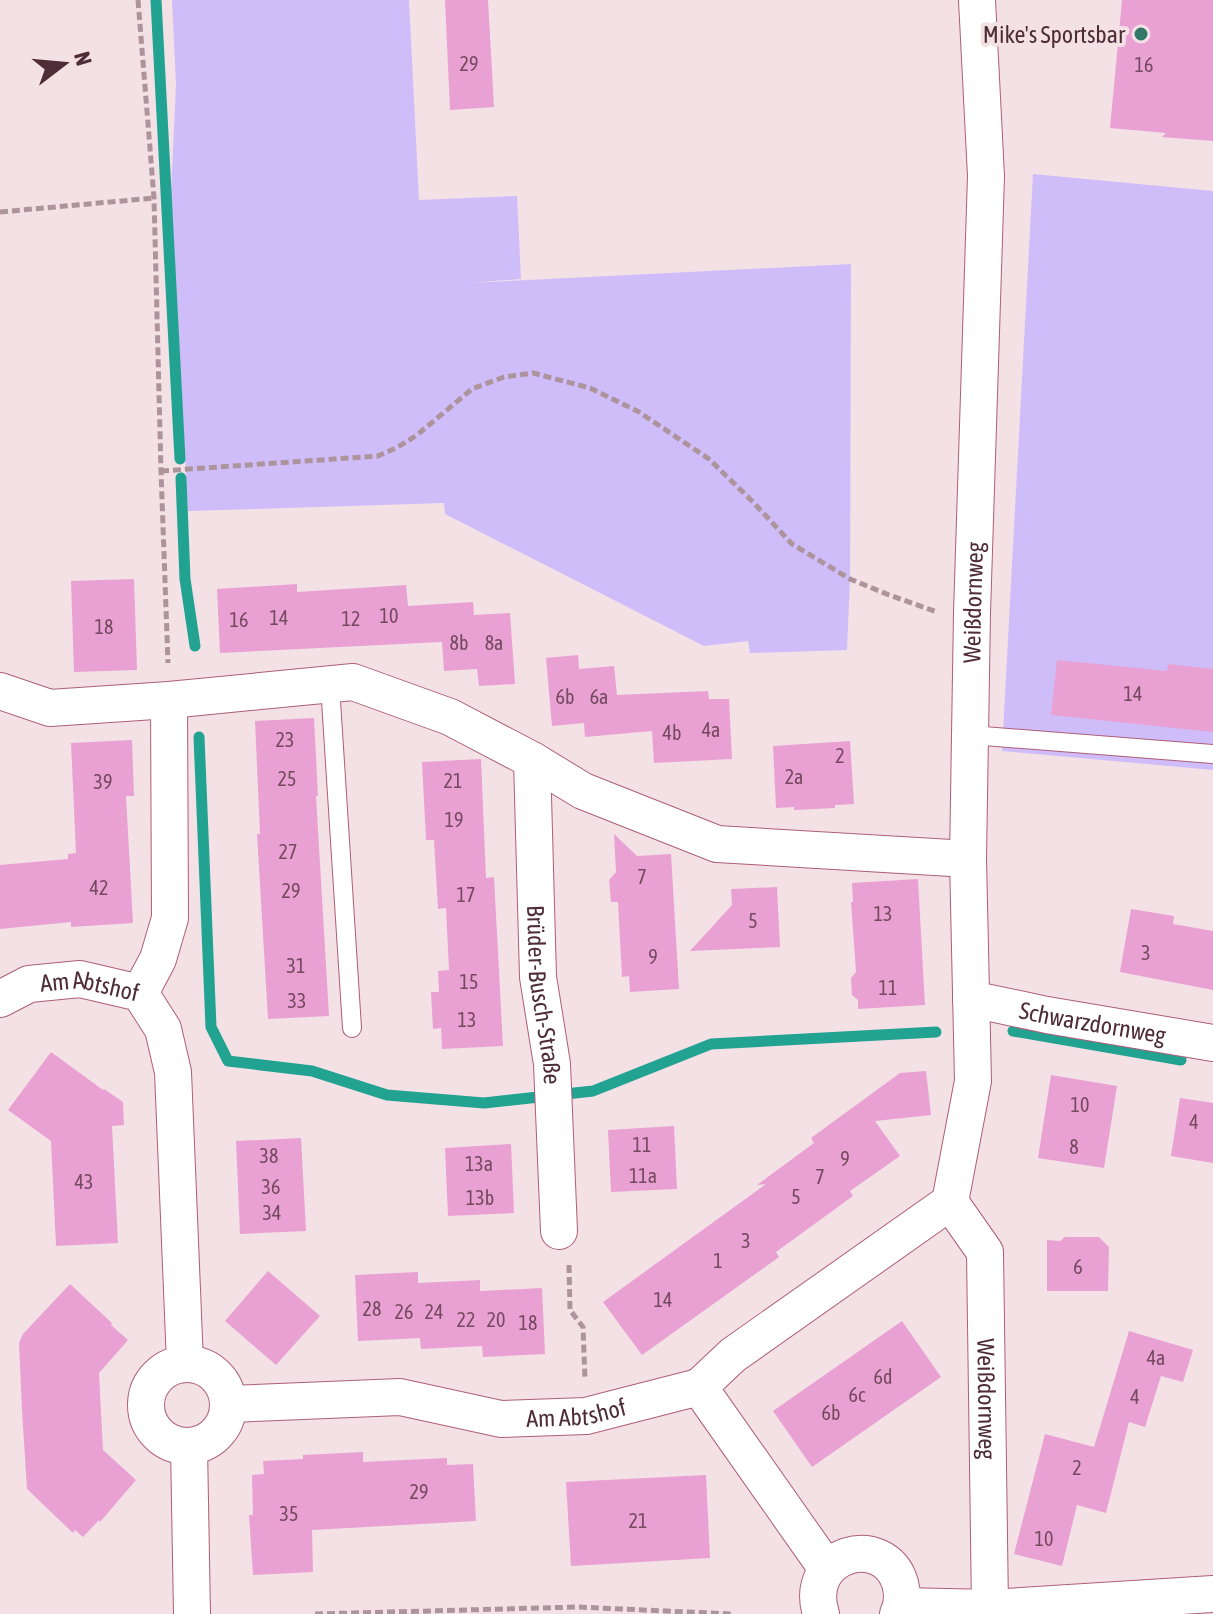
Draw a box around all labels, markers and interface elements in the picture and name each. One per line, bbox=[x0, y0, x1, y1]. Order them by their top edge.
place label: Mike's Sportsbar bbox=[983, 21, 1126, 48]
north arrow bbox=[24, 24, 104, 104]
marker: Mike's Sportsbar bbox=[1132, 25, 1150, 43]
text: N bbox=[69, 49, 98, 68]
house number: 29 bbox=[460, 52, 478, 75]
house number: 16 bbox=[1135, 53, 1153, 76]
street label: Weißdornweg bbox=[958, 541, 988, 663]
house number: 10 bbox=[380, 604, 398, 627]
house number: 14 bbox=[270, 606, 288, 629]
house number: 12 bbox=[342, 607, 360, 630]
house number: 16 bbox=[230, 608, 248, 631]
house number: 18 bbox=[95, 615, 113, 638]
house number: 8b bbox=[450, 631, 468, 654]
house number: 8a bbox=[485, 631, 503, 654]
house number: 14 bbox=[1124, 682, 1142, 705]
house number: 6b bbox=[556, 685, 574, 708]
house number: 6a bbox=[590, 685, 608, 708]
house number: 4a bbox=[702, 718, 720, 741]
house number: 4b bbox=[663, 721, 681, 744]
house number: 23 bbox=[276, 728, 294, 751]
house number: 2 bbox=[835, 744, 845, 767]
house number: 2a bbox=[785, 765, 803, 788]
house number: 25 bbox=[278, 767, 296, 790]
house number: 21 bbox=[444, 769, 462, 792]
house number: 39 bbox=[94, 770, 112, 793]
house number: 19 bbox=[445, 808, 463, 831]
house number: 27 bbox=[279, 840, 297, 863]
house number: 7 bbox=[637, 865, 647, 888]
house number: 42 bbox=[90, 876, 108, 899]
house number: 29 bbox=[282, 879, 300, 902]
house number: 17 bbox=[457, 883, 475, 906]
house number: 13 bbox=[874, 902, 892, 925]
street label: Brüder-Busch-Straße bbox=[523, 905, 566, 1085]
house number: 5 bbox=[748, 909, 758, 932]
house number: 3 bbox=[1141, 941, 1151, 964]
house number: 9 bbox=[648, 945, 658, 968]
house number: 31 bbox=[287, 954, 305, 977]
street label: Am Abtshof bbox=[39, 965, 142, 1006]
house number: 15 bbox=[460, 970, 478, 993]
house number: 11 bbox=[879, 976, 897, 999]
house number: 33 bbox=[288, 989, 306, 1012]
street label: Schwarzdornweg bbox=[1017, 996, 1169, 1048]
house number: 13 bbox=[458, 1008, 476, 1031]
house number: 10 bbox=[1071, 1093, 1089, 1116]
house number: 4 bbox=[1189, 1110, 1199, 1133]
house number: 11 bbox=[633, 1133, 651, 1156]
house number: 8 bbox=[1069, 1135, 1079, 1158]
house number: 38 bbox=[260, 1144, 278, 1167]
house number: 9 bbox=[840, 1147, 850, 1170]
house number: 13a bbox=[465, 1152, 493, 1175]
house number: 11a bbox=[629, 1164, 657, 1187]
house number: 7 bbox=[815, 1165, 825, 1188]
house number: 43 bbox=[75, 1170, 93, 1193]
house number: 36 bbox=[262, 1175, 280, 1198]
house number: 5 bbox=[791, 1185, 801, 1208]
house number: 13b bbox=[466, 1186, 494, 1209]
house number: 34 bbox=[263, 1201, 281, 1224]
house number: 3 bbox=[741, 1229, 751, 1252]
house number: 1 bbox=[713, 1249, 723, 1272]
house number: 6 bbox=[1073, 1255, 1083, 1278]
house number: 14 bbox=[654, 1288, 672, 1311]
house number: 28 bbox=[363, 1297, 381, 1320]
house number: 26 bbox=[395, 1300, 413, 1323]
house number: 24 bbox=[425, 1300, 443, 1323]
house number: 22 bbox=[457, 1308, 475, 1331]
house number: 20 bbox=[487, 1308, 505, 1331]
house number: 18 bbox=[519, 1311, 537, 1334]
street label: Weißdornweg bbox=[973, 1338, 1001, 1460]
house number: 4a bbox=[1147, 1346, 1165, 1369]
house number: 6d bbox=[874, 1365, 892, 1388]
house number: 6c bbox=[849, 1383, 866, 1406]
house number: 4 bbox=[1130, 1385, 1140, 1408]
street label: Am Abtshof bbox=[526, 1393, 629, 1432]
house number: 6b bbox=[822, 1401, 840, 1424]
house number: 2 bbox=[1072, 1456, 1082, 1479]
house number: 29 bbox=[410, 1480, 428, 1503]
house number: 35 bbox=[280, 1502, 298, 1525]
house number: 21 bbox=[629, 1509, 647, 1532]
house number: 10 bbox=[1035, 1527, 1053, 1550]

